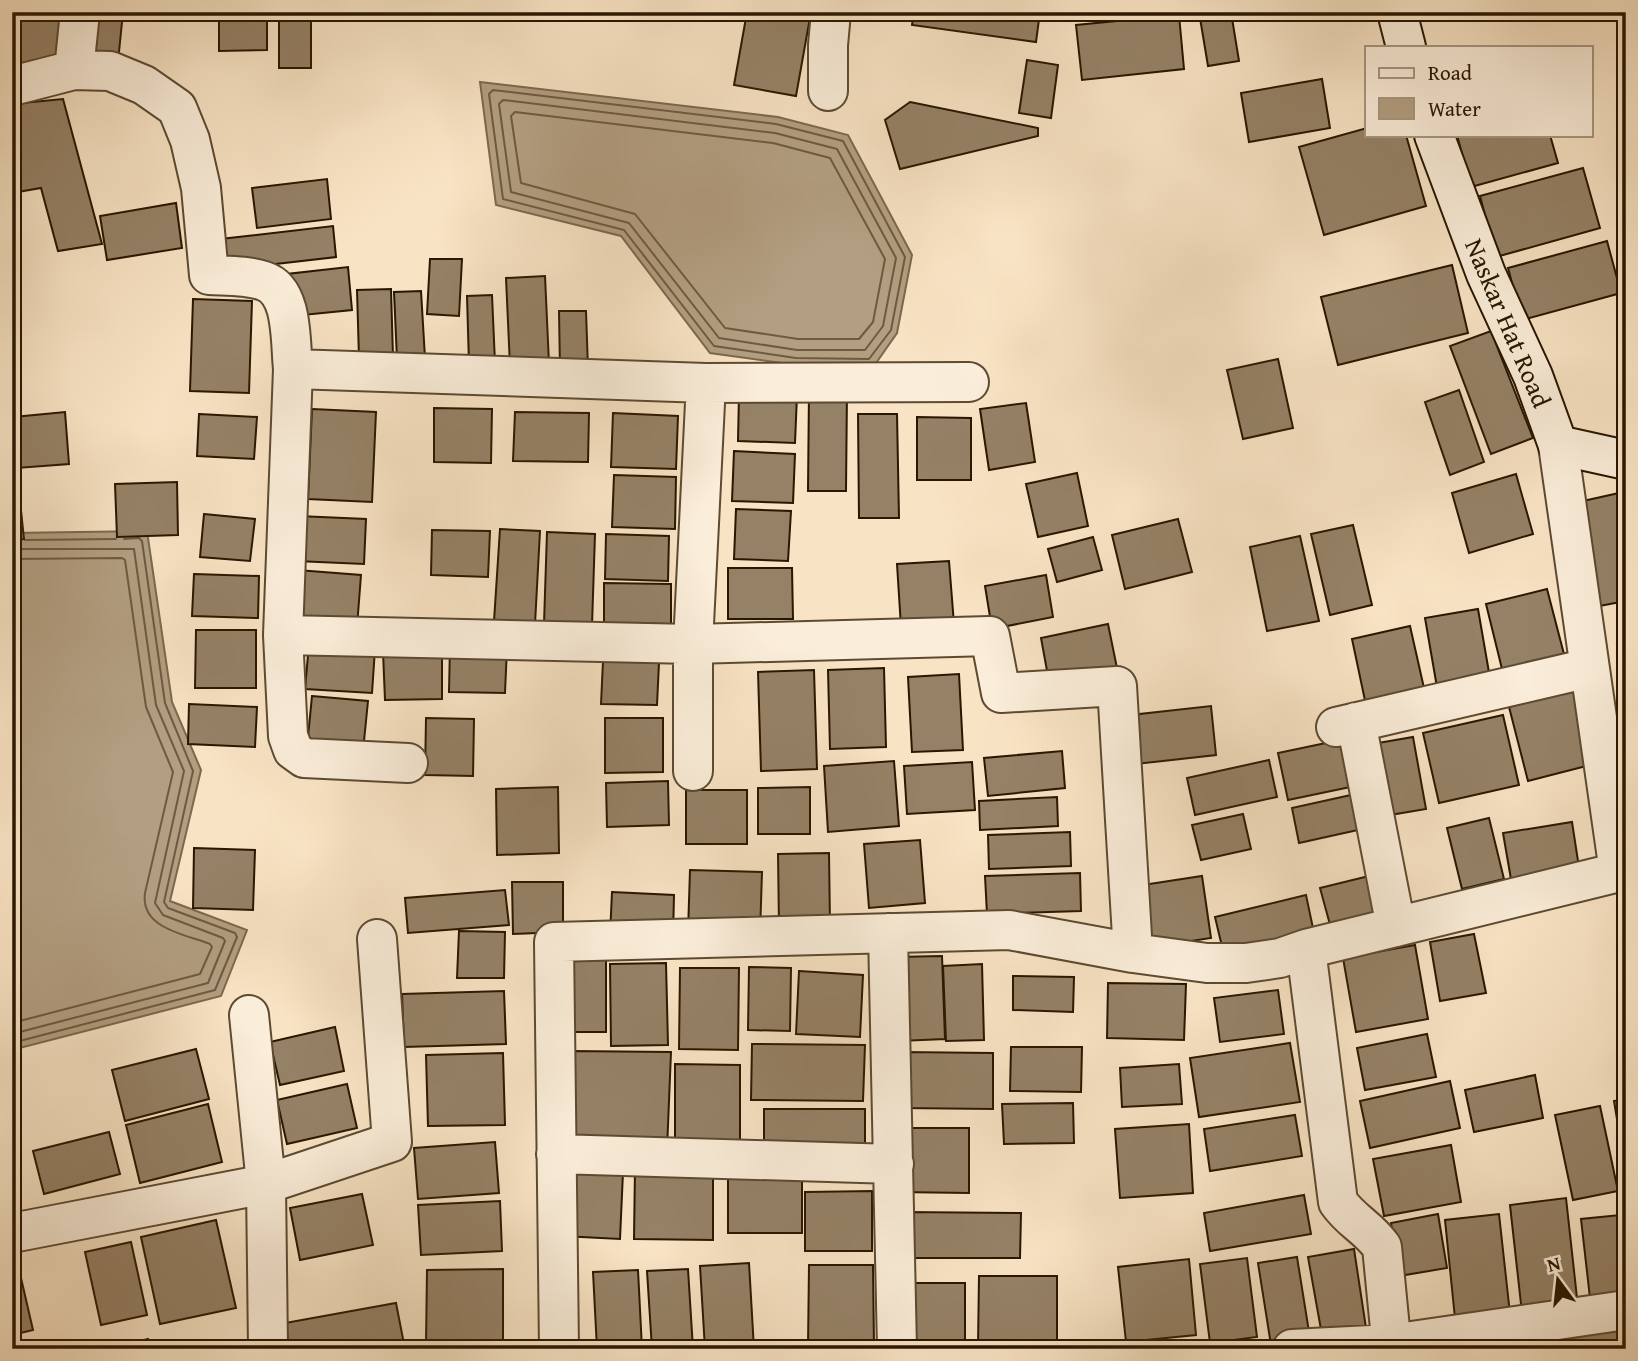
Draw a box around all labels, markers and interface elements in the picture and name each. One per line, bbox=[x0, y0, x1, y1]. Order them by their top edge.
legend bbox=[1365, 46, 1592, 136]
text: Road bbox=[1428, 57, 1473, 88]
text: Water bbox=[1428, 93, 1481, 124]
street label: Naskar Hat Road bbox=[1455, 232, 1562, 414]
north arrow bbox=[1522, 1246, 1592, 1316]
text: N bbox=[1544, 1248, 1564, 1279]

